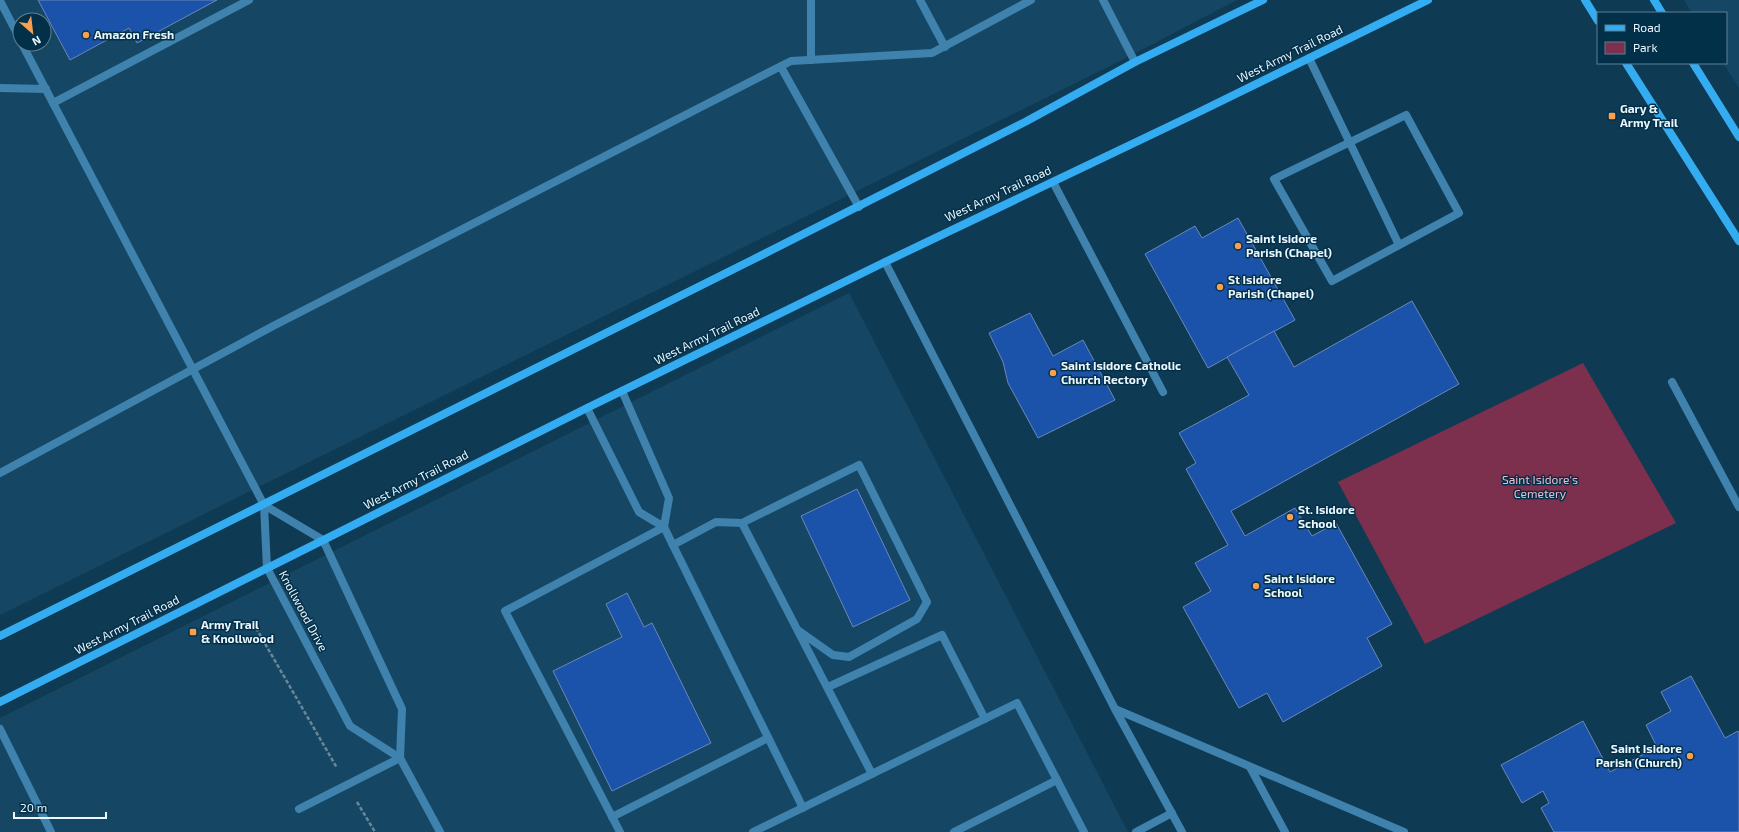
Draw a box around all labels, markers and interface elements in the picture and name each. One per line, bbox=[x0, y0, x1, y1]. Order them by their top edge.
north arrow bbox=[12, 12, 52, 52]
legend bbox=[1597, 12, 1727, 64]
text: Road bbox=[1633, 20, 1661, 34]
street label: West Army Trail Road bbox=[1234, 21, 1345, 85]
place label: Amazon Fresh bbox=[94, 27, 174, 41]
marker: Amazon Fresh bbox=[81, 30, 91, 40]
text: N bbox=[30, 34, 43, 49]
text: Park bbox=[1633, 40, 1658, 54]
place label: Gary & Army Trail bbox=[1620, 101, 1678, 130]
marker: Gary & Army Trail bbox=[1607, 111, 1617, 121]
street label: West Army Trail Road bbox=[942, 162, 1053, 224]
place label: Saint Isidore Parish (Chapel) bbox=[1246, 231, 1332, 259]
marker: Saint Isidore Parish (Chapel) bbox=[1233, 241, 1243, 251]
place label: St Isidore Parish (Chapel) bbox=[1228, 272, 1314, 300]
marker: St Isidore Parish (Chapel) bbox=[1215, 282, 1225, 292]
street label: West Army Trail Road bbox=[651, 303, 762, 367]
place label: Saint Isidore Catholic Church Rectory bbox=[1061, 358, 1181, 387]
marker: Saint Isidore Catholic Church Rectory bbox=[1048, 368, 1058, 378]
street label: West Army Trail Road bbox=[361, 447, 470, 512]
park label: Saint Isidore's Cemetery bbox=[1502, 472, 1578, 500]
place label: St. Isidore School bbox=[1298, 502, 1355, 530]
marker: St. Isidore School bbox=[1285, 512, 1295, 522]
street label: Knollwood Drive bbox=[277, 568, 331, 653]
place label: Saint Isidore School bbox=[1264, 571, 1335, 599]
marker: Saint Isidore School bbox=[1251, 581, 1261, 591]
street label: West Army Trail Road bbox=[72, 592, 181, 657]
place label: Army Trail & Knollwood bbox=[201, 617, 274, 645]
marker: Army Trail & Knollwood bbox=[188, 627, 198, 637]
place label: Saint Isidore Parish (Church) bbox=[1596, 741, 1682, 769]
marker: Saint Isidore Parish (Church) bbox=[1685, 751, 1695, 761]
scale bar bbox=[14, 794, 106, 820]
text: 20 m bbox=[20, 800, 47, 814]

